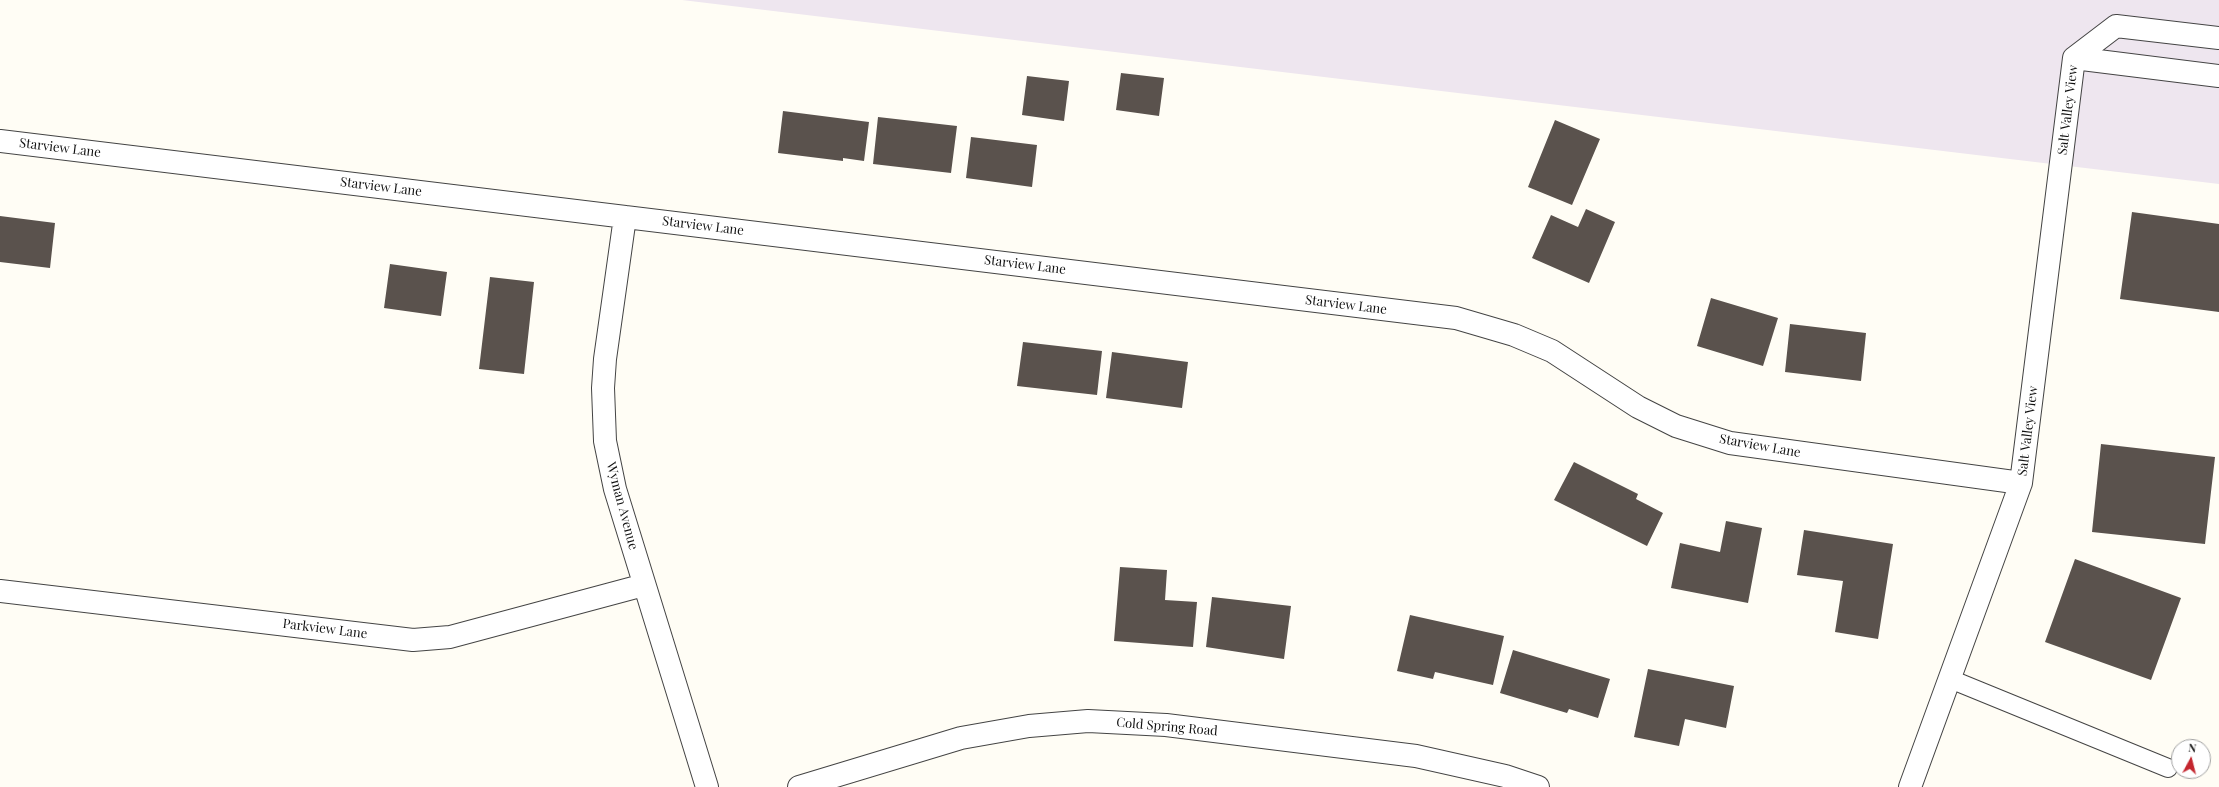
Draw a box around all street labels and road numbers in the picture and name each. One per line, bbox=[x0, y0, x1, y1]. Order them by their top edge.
street label: Salt Valley View bbox=[2055, 64, 2081, 156]
street label: Starview Lane bbox=[18, 135, 102, 161]
street label: Starview Lane bbox=[339, 174, 423, 200]
street label: Starview Lane bbox=[661, 213, 745, 239]
street label: Starview Lane bbox=[983, 252, 1067, 278]
street label: Starview Lane bbox=[1304, 292, 1388, 318]
street label: Salt Valley View bbox=[2015, 385, 2041, 477]
street label: Starview Lane bbox=[1718, 431, 1802, 461]
street label: Wyman Avenue bbox=[603, 461, 641, 551]
street label: Parkview Lane bbox=[282, 616, 368, 642]
street label: Cold Spring Road bbox=[1116, 715, 1218, 739]

